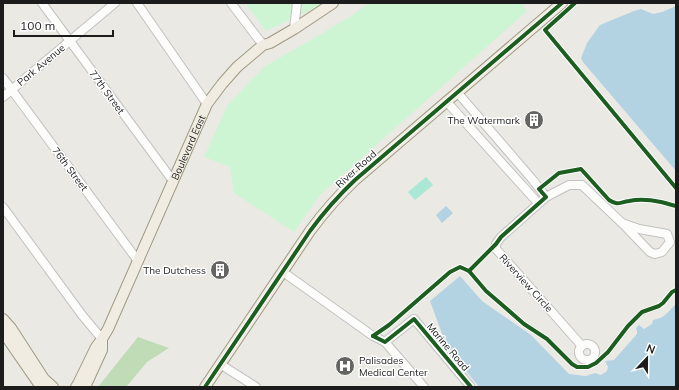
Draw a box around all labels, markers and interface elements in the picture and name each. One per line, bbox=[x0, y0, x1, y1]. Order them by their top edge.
scale bar bbox=[14, 12, 113, 38]
text: 100 m bbox=[20, 18, 55, 33]
street label: Park Avenue bbox=[14, 41, 68, 89]
street label: 77th Street bbox=[87, 67, 128, 117]
building icon: The Watermark bbox=[523, 109, 545, 131]
street label: Boulevard East bbox=[168, 112, 208, 182]
place label: The Watermark bbox=[447, 114, 521, 127]
street label: 76th Street bbox=[49, 144, 91, 194]
street label: River Road bbox=[333, 147, 379, 191]
street label: Riverview Circle bbox=[496, 251, 556, 315]
building icon: The Dutchess bbox=[209, 259, 231, 281]
place label: The Dutchess bbox=[143, 264, 206, 277]
street label: Marine Road bbox=[424, 320, 472, 374]
north arrow bbox=[627, 338, 667, 378]
text: N bbox=[644, 341, 657, 357]
place label: Palisades Medical Center bbox=[359, 354, 428, 379]
hospital icon: Palisades Medical Center bbox=[334, 355, 356, 377]

